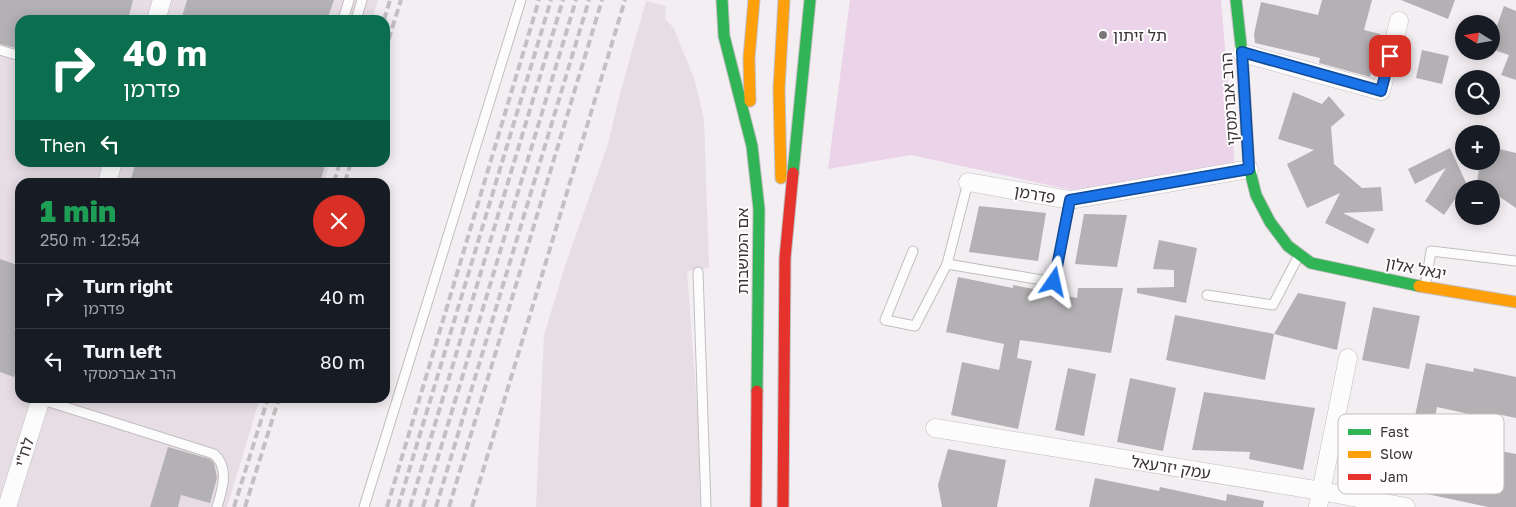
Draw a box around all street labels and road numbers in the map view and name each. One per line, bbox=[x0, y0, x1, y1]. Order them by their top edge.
street label: הרב אברמסקי bbox=[1216, 52, 1242, 146]
street label: פדרמן bbox=[1013, 181, 1057, 207]
street label: אם המושבות bbox=[732, 208, 752, 294]
street label: יגאל אלון bbox=[1384, 252, 1448, 284]
street label: לח"י bbox=[10, 435, 38, 469]
street label: עמק יזרעאל bbox=[1130, 451, 1212, 483]

